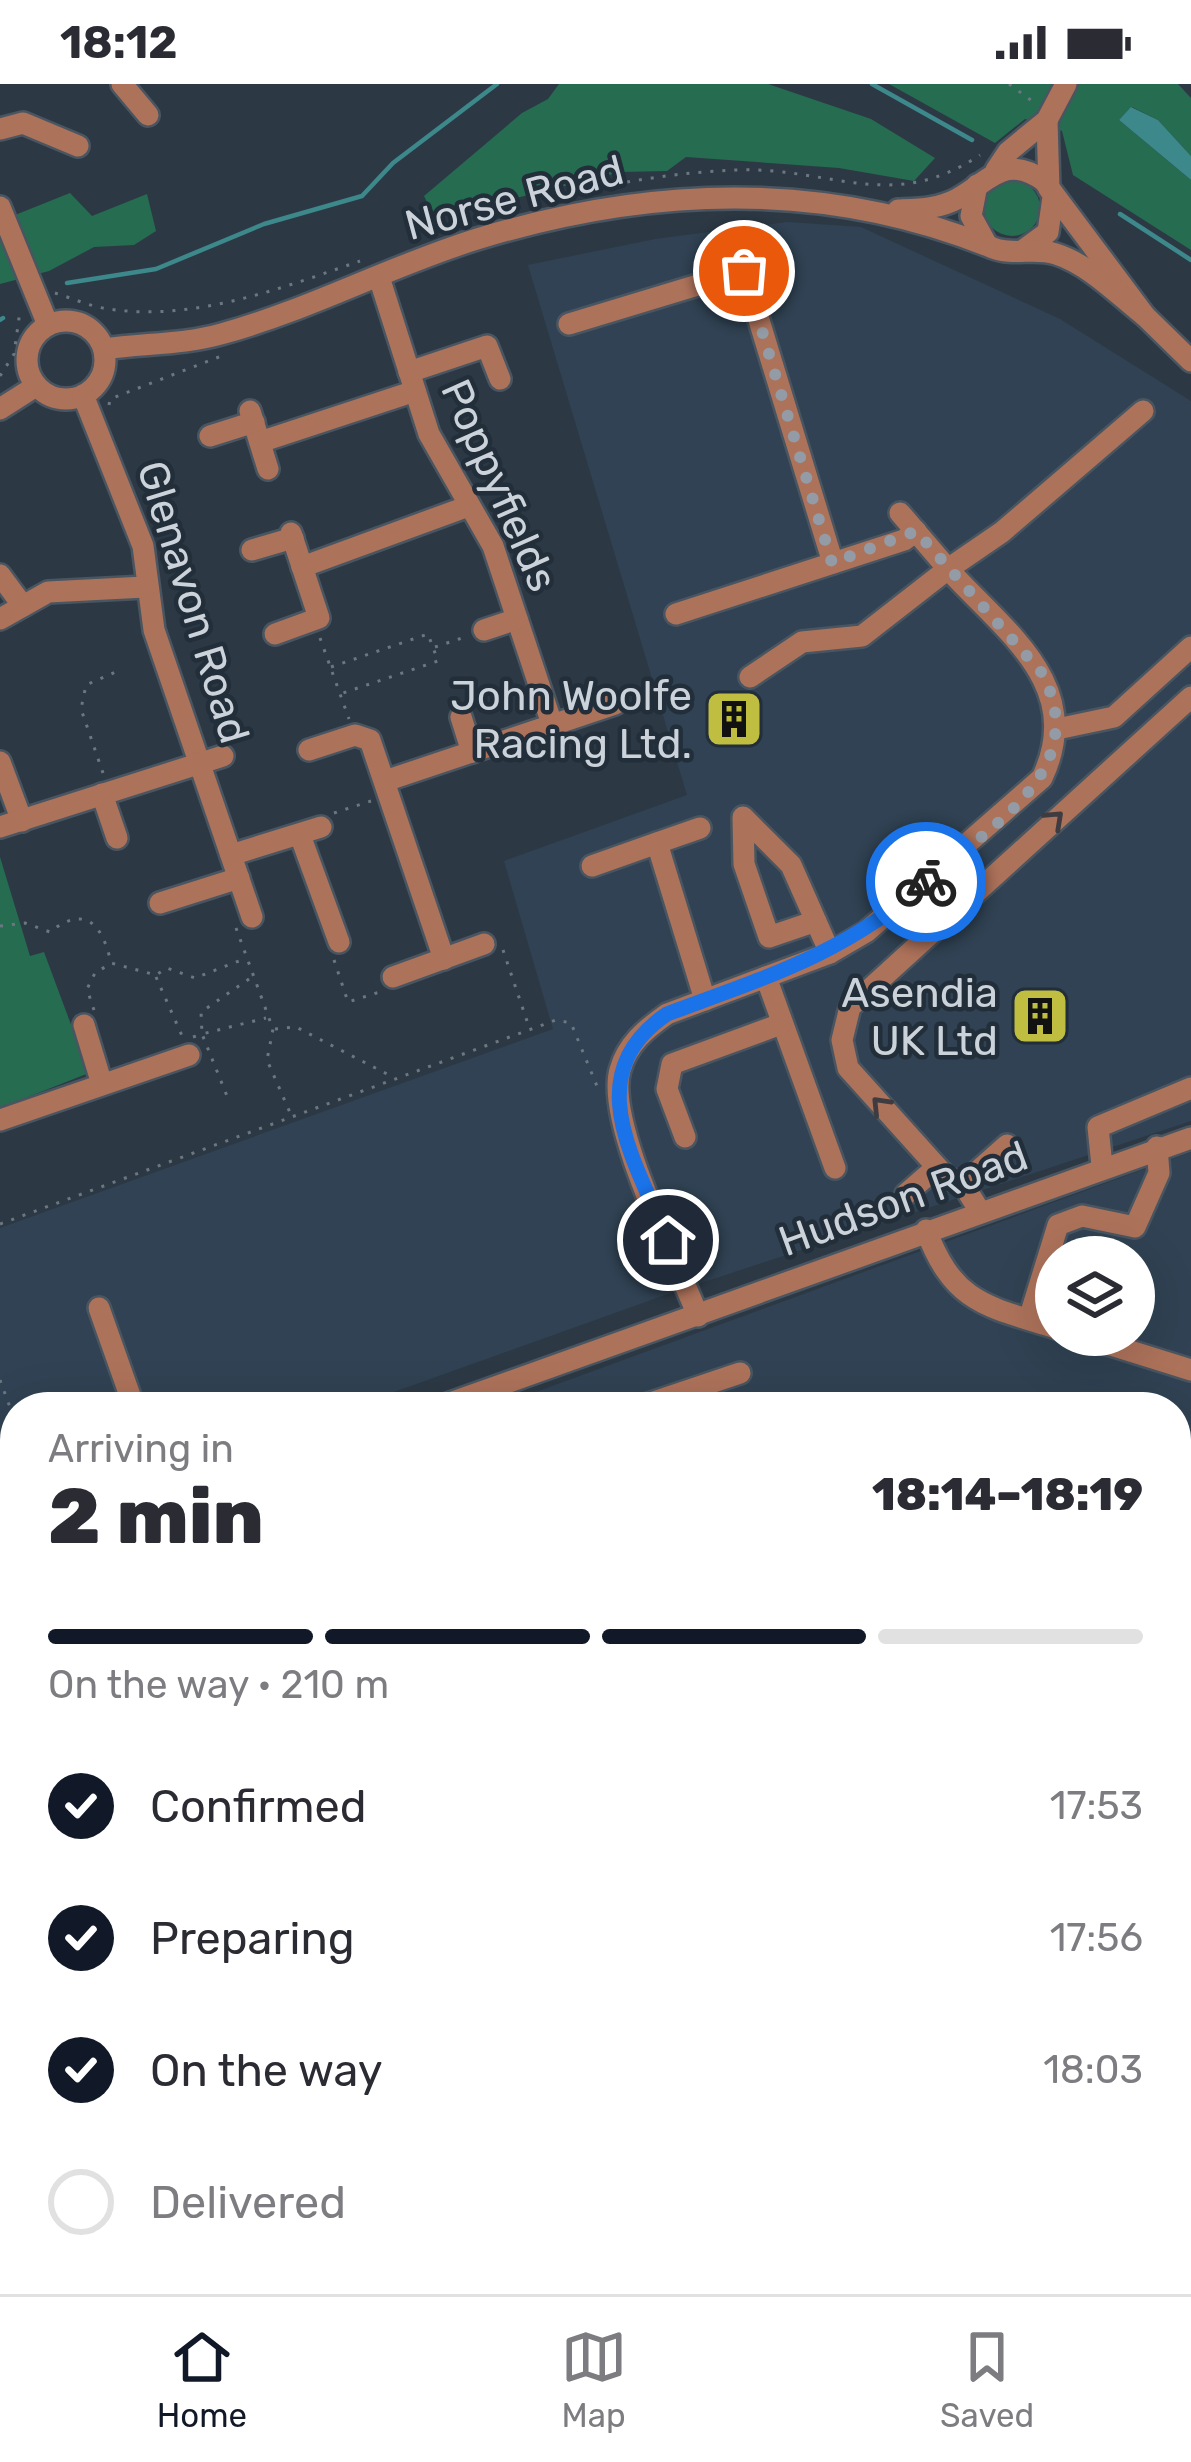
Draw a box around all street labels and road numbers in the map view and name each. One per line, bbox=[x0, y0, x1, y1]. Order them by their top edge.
street label: Norse Road bbox=[400, 145, 629, 251]
street label: Poppyfields bbox=[430, 372, 568, 599]
street label: Glenavon Road bbox=[126, 455, 260, 749]
street label: Hudson Road bbox=[772, 1131, 1035, 1267]

